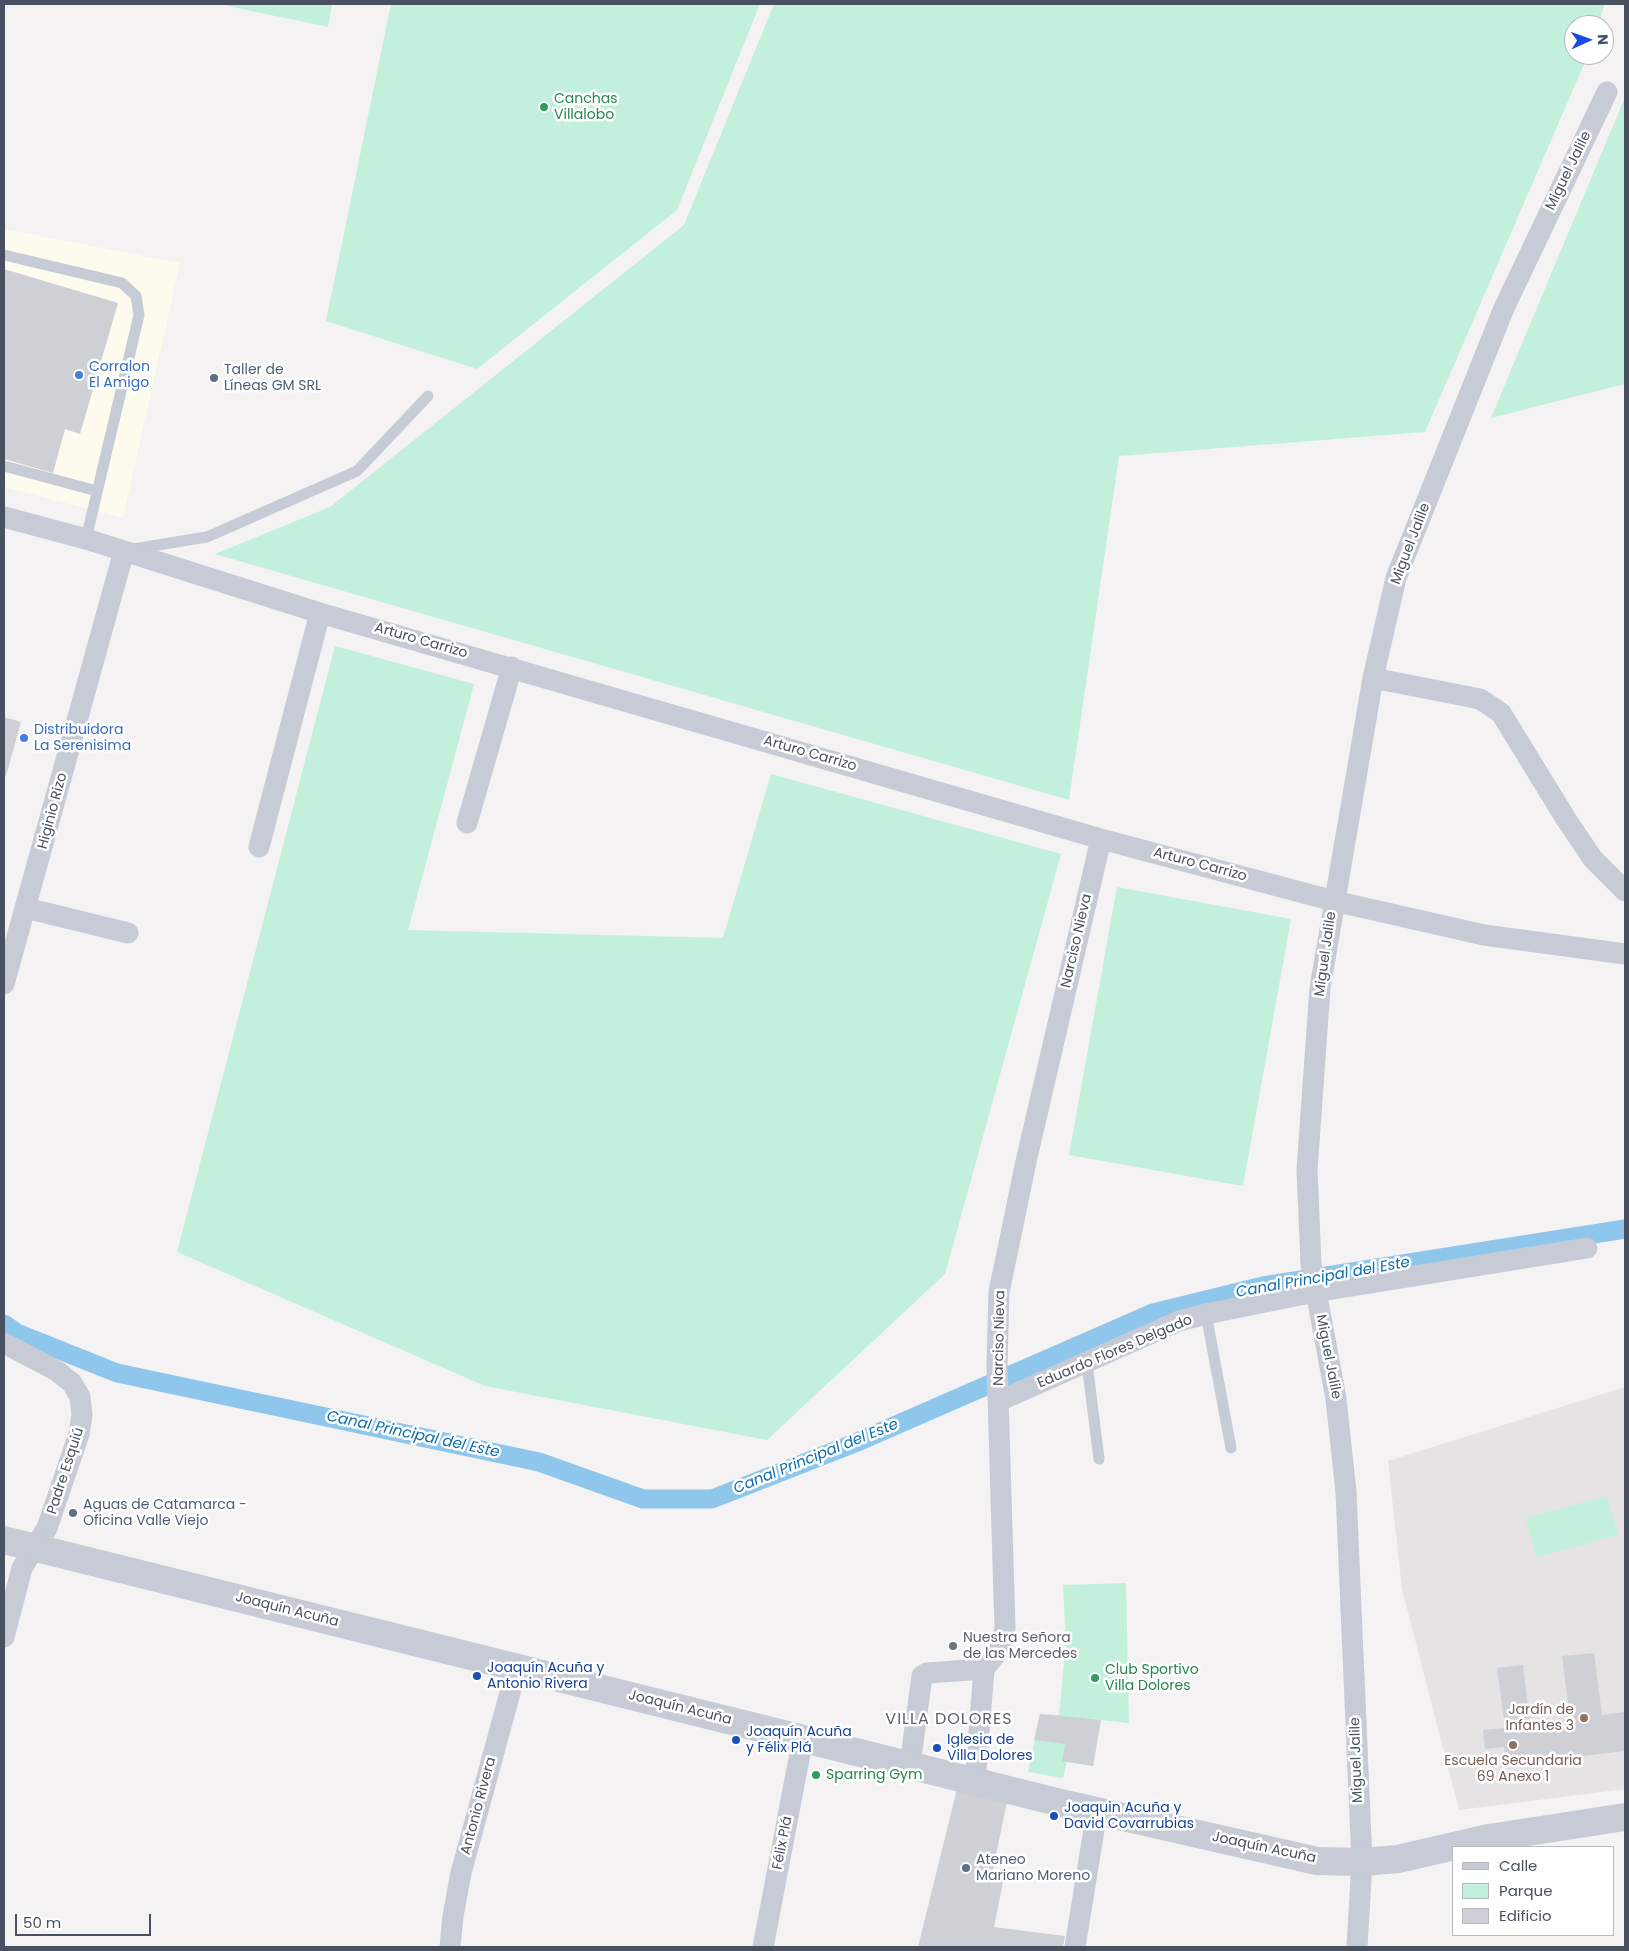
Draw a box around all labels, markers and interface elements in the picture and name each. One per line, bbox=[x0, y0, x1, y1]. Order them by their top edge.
north arrow bbox=[1564, 15, 1614, 65]
text: N bbox=[1593, 34, 1613, 45]
place label: Canchas Villalobo bbox=[554, 91, 617, 124]
marker: Canchas Villalobo bbox=[538, 101, 550, 113]
street label: Miguel Jalile bbox=[1543, 129, 1595, 213]
place label: Corralon El Amigo bbox=[89, 359, 150, 392]
place label: Taller de Líneas GM SRL bbox=[224, 362, 321, 394]
marker: Corralon El Amigo bbox=[73, 369, 85, 381]
marker: Taller de Líneas GM SRL bbox=[208, 372, 220, 384]
street label: Miguel Jalile bbox=[1388, 501, 1434, 587]
street label: Arturo Carrizo bbox=[372, 620, 470, 662]
place label: Distribuidora La Serenisima bbox=[34, 722, 131, 754]
marker: Distribuidora La Serenisima bbox=[18, 732, 30, 744]
street label: Arturo Carrizo bbox=[761, 733, 859, 775]
street label: Higinio Rizo bbox=[35, 771, 71, 851]
street label: Arturo Carrizo bbox=[1151, 844, 1249, 886]
street label: Narciso Nieva bbox=[1058, 892, 1096, 990]
street label: Miguel Jalile bbox=[1312, 910, 1340, 998]
water label: Canal Principal del Este bbox=[1235, 1254, 1411, 1302]
street label: Narciso Nieva bbox=[991, 1290, 1009, 1386]
street label: Eduardo Flores Delgado bbox=[1035, 1312, 1195, 1392]
street label: Miguel Jalile bbox=[1312, 1313, 1344, 1401]
water label: Canal Principal del Este bbox=[325, 1408, 501, 1462]
water label: Canal Principal del Este bbox=[731, 1416, 901, 1498]
street label: Padre Esquiú bbox=[44, 1426, 88, 1516]
place label: Aguas de Catamarca - Oficina Valle Viejo bbox=[83, 1497, 247, 1530]
marker: Aguas de Catamarca - Oficina Valle Viejo bbox=[67, 1507, 79, 1519]
street label: Joaquín Acuña bbox=[234, 1589, 340, 1631]
place label: Nuestra Señora de las Mercedes bbox=[963, 1630, 1077, 1662]
marker: Nuestra Señora de las Mercedes bbox=[947, 1640, 959, 1652]
place label: Joaquín Acuña y Antonio Rivera bbox=[487, 1660, 604, 1692]
place label: Club Sportivo Villa Dolores bbox=[1105, 1662, 1199, 1694]
marker: Joaquín Acuña y Antonio Rivera bbox=[471, 1670, 483, 1682]
marker: Club Sportivo Villa Dolores bbox=[1089, 1672, 1101, 1684]
street label: Joaquín Acuña bbox=[627, 1687, 733, 1729]
place label: Jardín de Infantes 3 bbox=[1505, 1702, 1574, 1734]
district label: VILLA DOLORES bbox=[884, 1710, 1014, 1730]
marker: Jardín de Infantes 3 bbox=[1578, 1712, 1590, 1724]
street label: Miguel Jalile bbox=[1347, 1717, 1367, 1803]
place label: Joaquín Acuña y Félix Plá bbox=[746, 1724, 852, 1756]
place label: Iglesia de Villa Dolores bbox=[947, 1732, 1032, 1764]
marker: Joaquín Acuña y Félix Plá bbox=[730, 1734, 742, 1746]
marker: Escuela Secundaria 69 Anexo 1 bbox=[1507, 1739, 1519, 1751]
marker: Iglesia de Villa Dolores bbox=[931, 1742, 943, 1754]
place label: Escuela Secundaria 69 Anexo 1 bbox=[1444, 1753, 1582, 1785]
street label: Antonio Rivera bbox=[458, 1755, 500, 1857]
place label: Sparring Gym bbox=[826, 1767, 922, 1783]
marker: Sparring Gym bbox=[810, 1769, 822, 1781]
place label: Joaquin Acuña y David Covarrubias bbox=[1064, 1800, 1194, 1832]
marker: Joaquin Acuña y David Covarrubias bbox=[1048, 1810, 1060, 1822]
street label: Félix Plá bbox=[770, 1815, 796, 1871]
street label: Joaquín Acuña bbox=[1211, 1829, 1317, 1867]
legend bbox=[1452, 1846, 1614, 1936]
place label: Ateneo Mariano Moreno bbox=[976, 1852, 1090, 1884]
text: Calle bbox=[1499, 1855, 1537, 1876]
marker: Ateneo Mariano Moreno bbox=[960, 1862, 972, 1874]
text: Parque bbox=[1499, 1880, 1552, 1901]
scale bar bbox=[18, 1904, 154, 1936]
text: Edificio bbox=[1499, 1905, 1552, 1926]
text: 50 m bbox=[23, 1912, 61, 1933]

